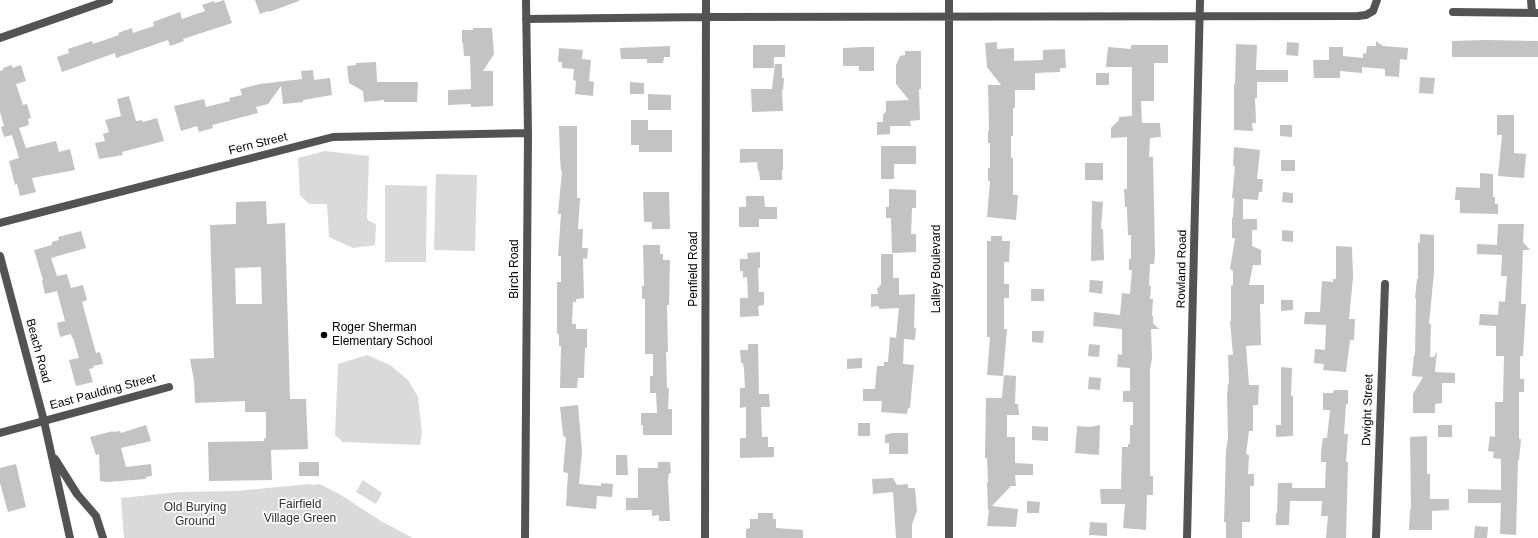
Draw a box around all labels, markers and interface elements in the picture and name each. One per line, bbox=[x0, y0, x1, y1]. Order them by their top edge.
street label: Fern Street bbox=[227, 130, 289, 158]
street label: Lalley Boulevard bbox=[930, 225, 944, 313]
street label: Rowland Road bbox=[1174, 230, 1190, 308]
street label: Penfield Road bbox=[687, 231, 701, 307]
street label: Birch Road bbox=[508, 239, 522, 299]
street label: Beach Road bbox=[22, 317, 54, 385]
place label: Roger Sherman Elementary School bbox=[332, 321, 433, 349]
marker: Roger Sherman Elementary School bbox=[319, 330, 329, 340]
street label: East Paulding Street bbox=[48, 371, 158, 413]
street label: Dwight Street bbox=[1360, 374, 1376, 446]
park label: Fairfield Village Green bbox=[264, 498, 336, 526]
park label: Old Burying Ground bbox=[164, 501, 226, 529]

